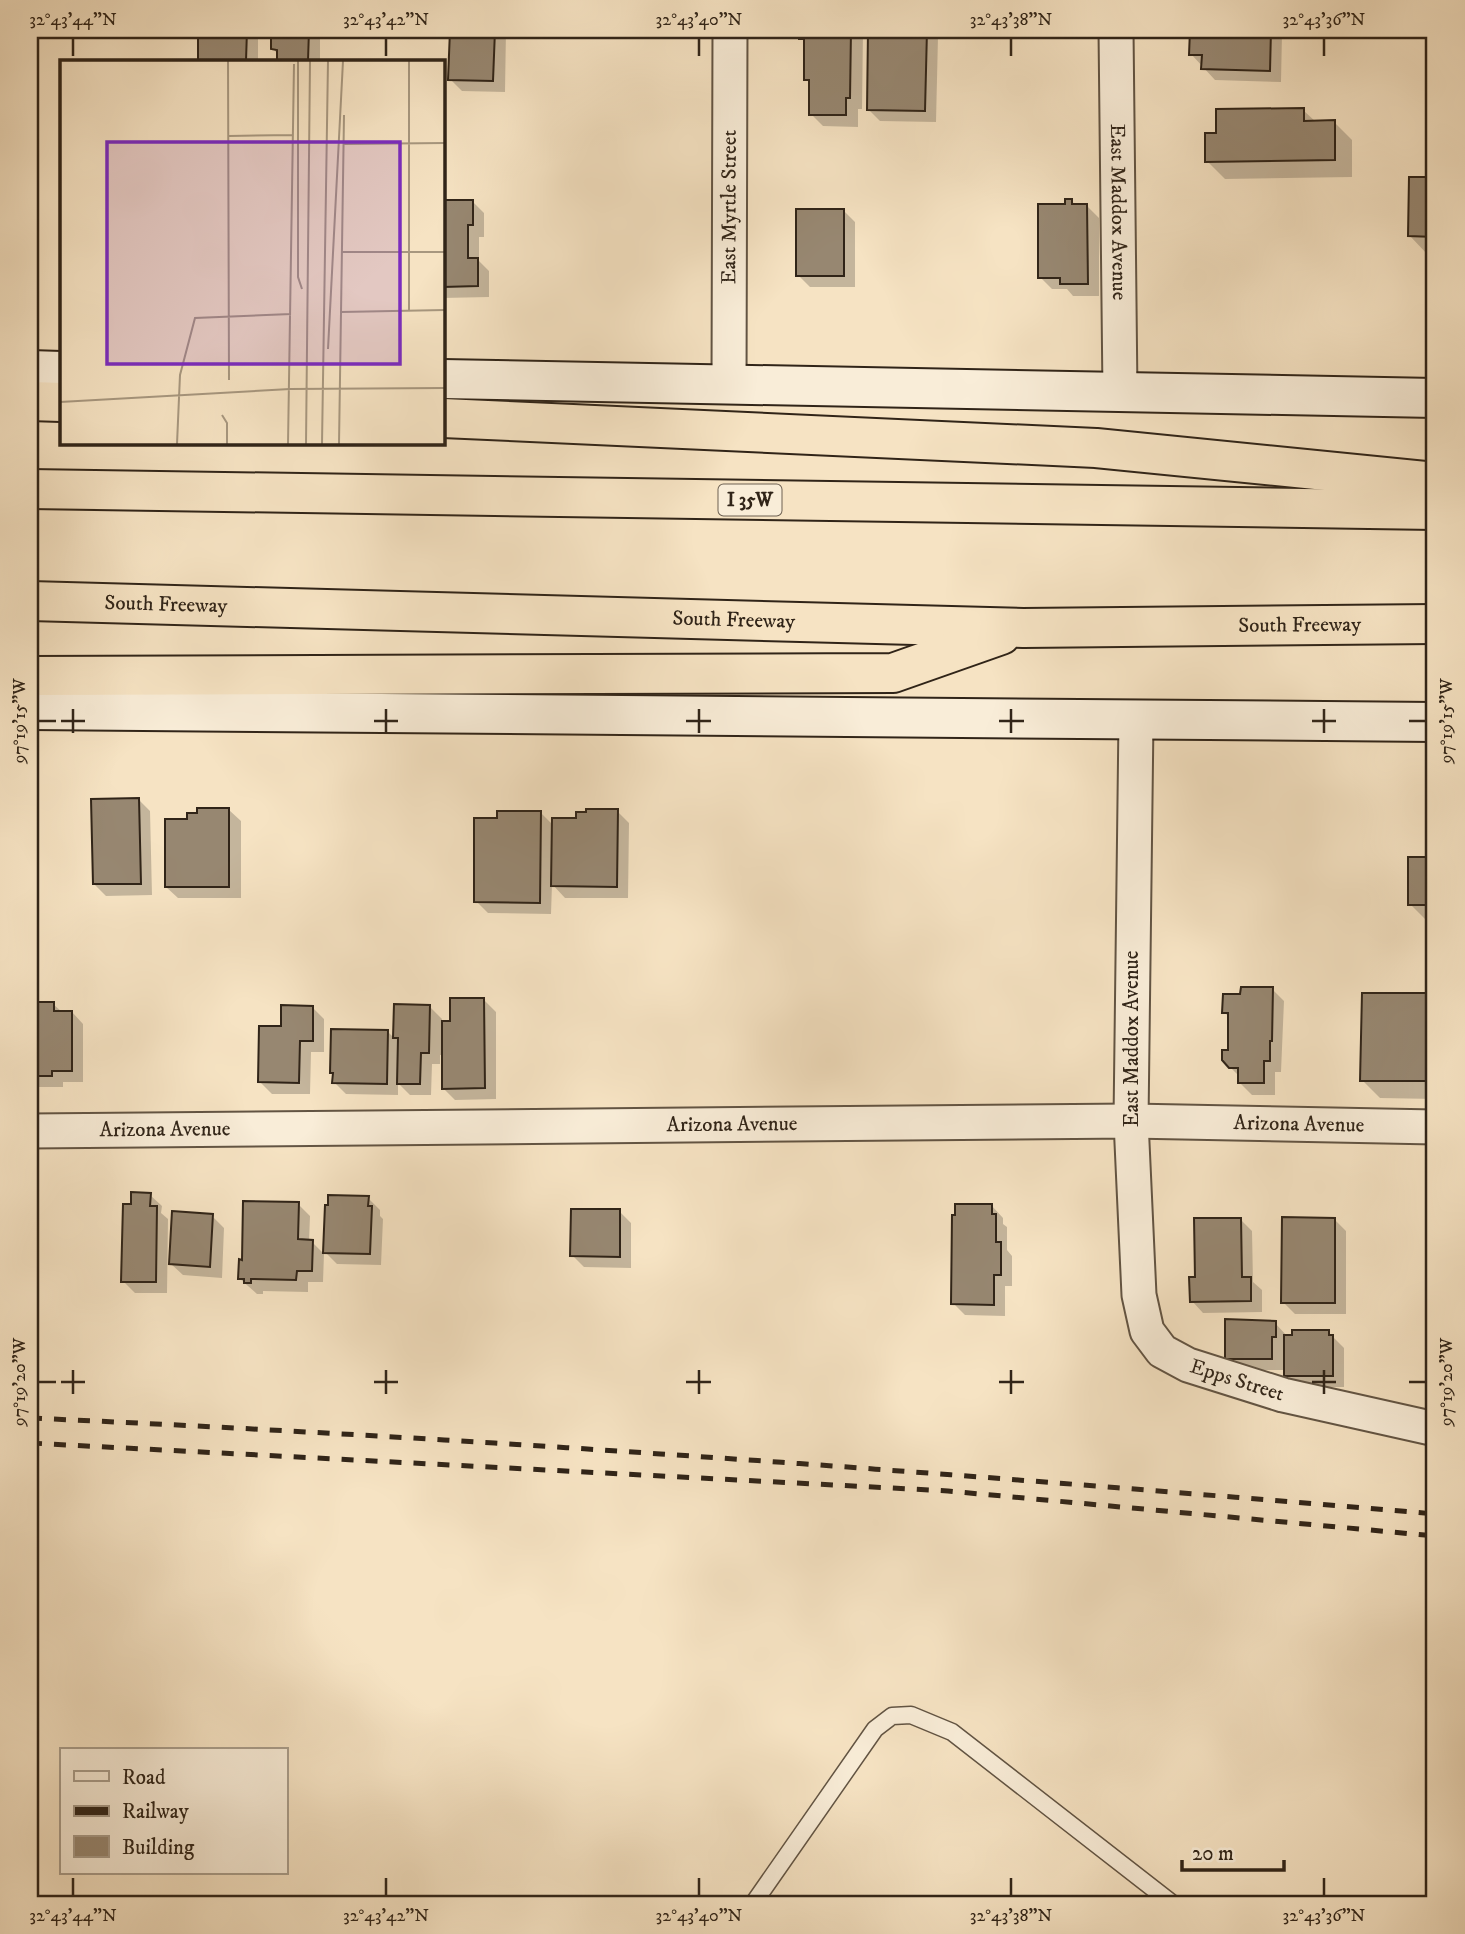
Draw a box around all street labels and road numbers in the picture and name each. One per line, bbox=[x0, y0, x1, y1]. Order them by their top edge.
street label: East Maddox Avenue bbox=[1104, 123, 1132, 301]
street label: East Myrtle Street bbox=[716, 129, 743, 284]
road number: I 35W bbox=[718, 485, 782, 516]
street label: South Freeway bbox=[104, 590, 229, 619]
street label: South Freeway bbox=[672, 605, 797, 635]
street label: South Freeway bbox=[1238, 612, 1362, 639]
street label: East Maddox Avenue bbox=[1119, 950, 1145, 1127]
street label: Arizona Avenue bbox=[1233, 1110, 1365, 1139]
street label: Arizona Avenue bbox=[666, 1111, 798, 1138]
street label: Arizona Avenue bbox=[99, 1116, 231, 1143]
street label: Epps Street bbox=[1187, 1353, 1288, 1408]

